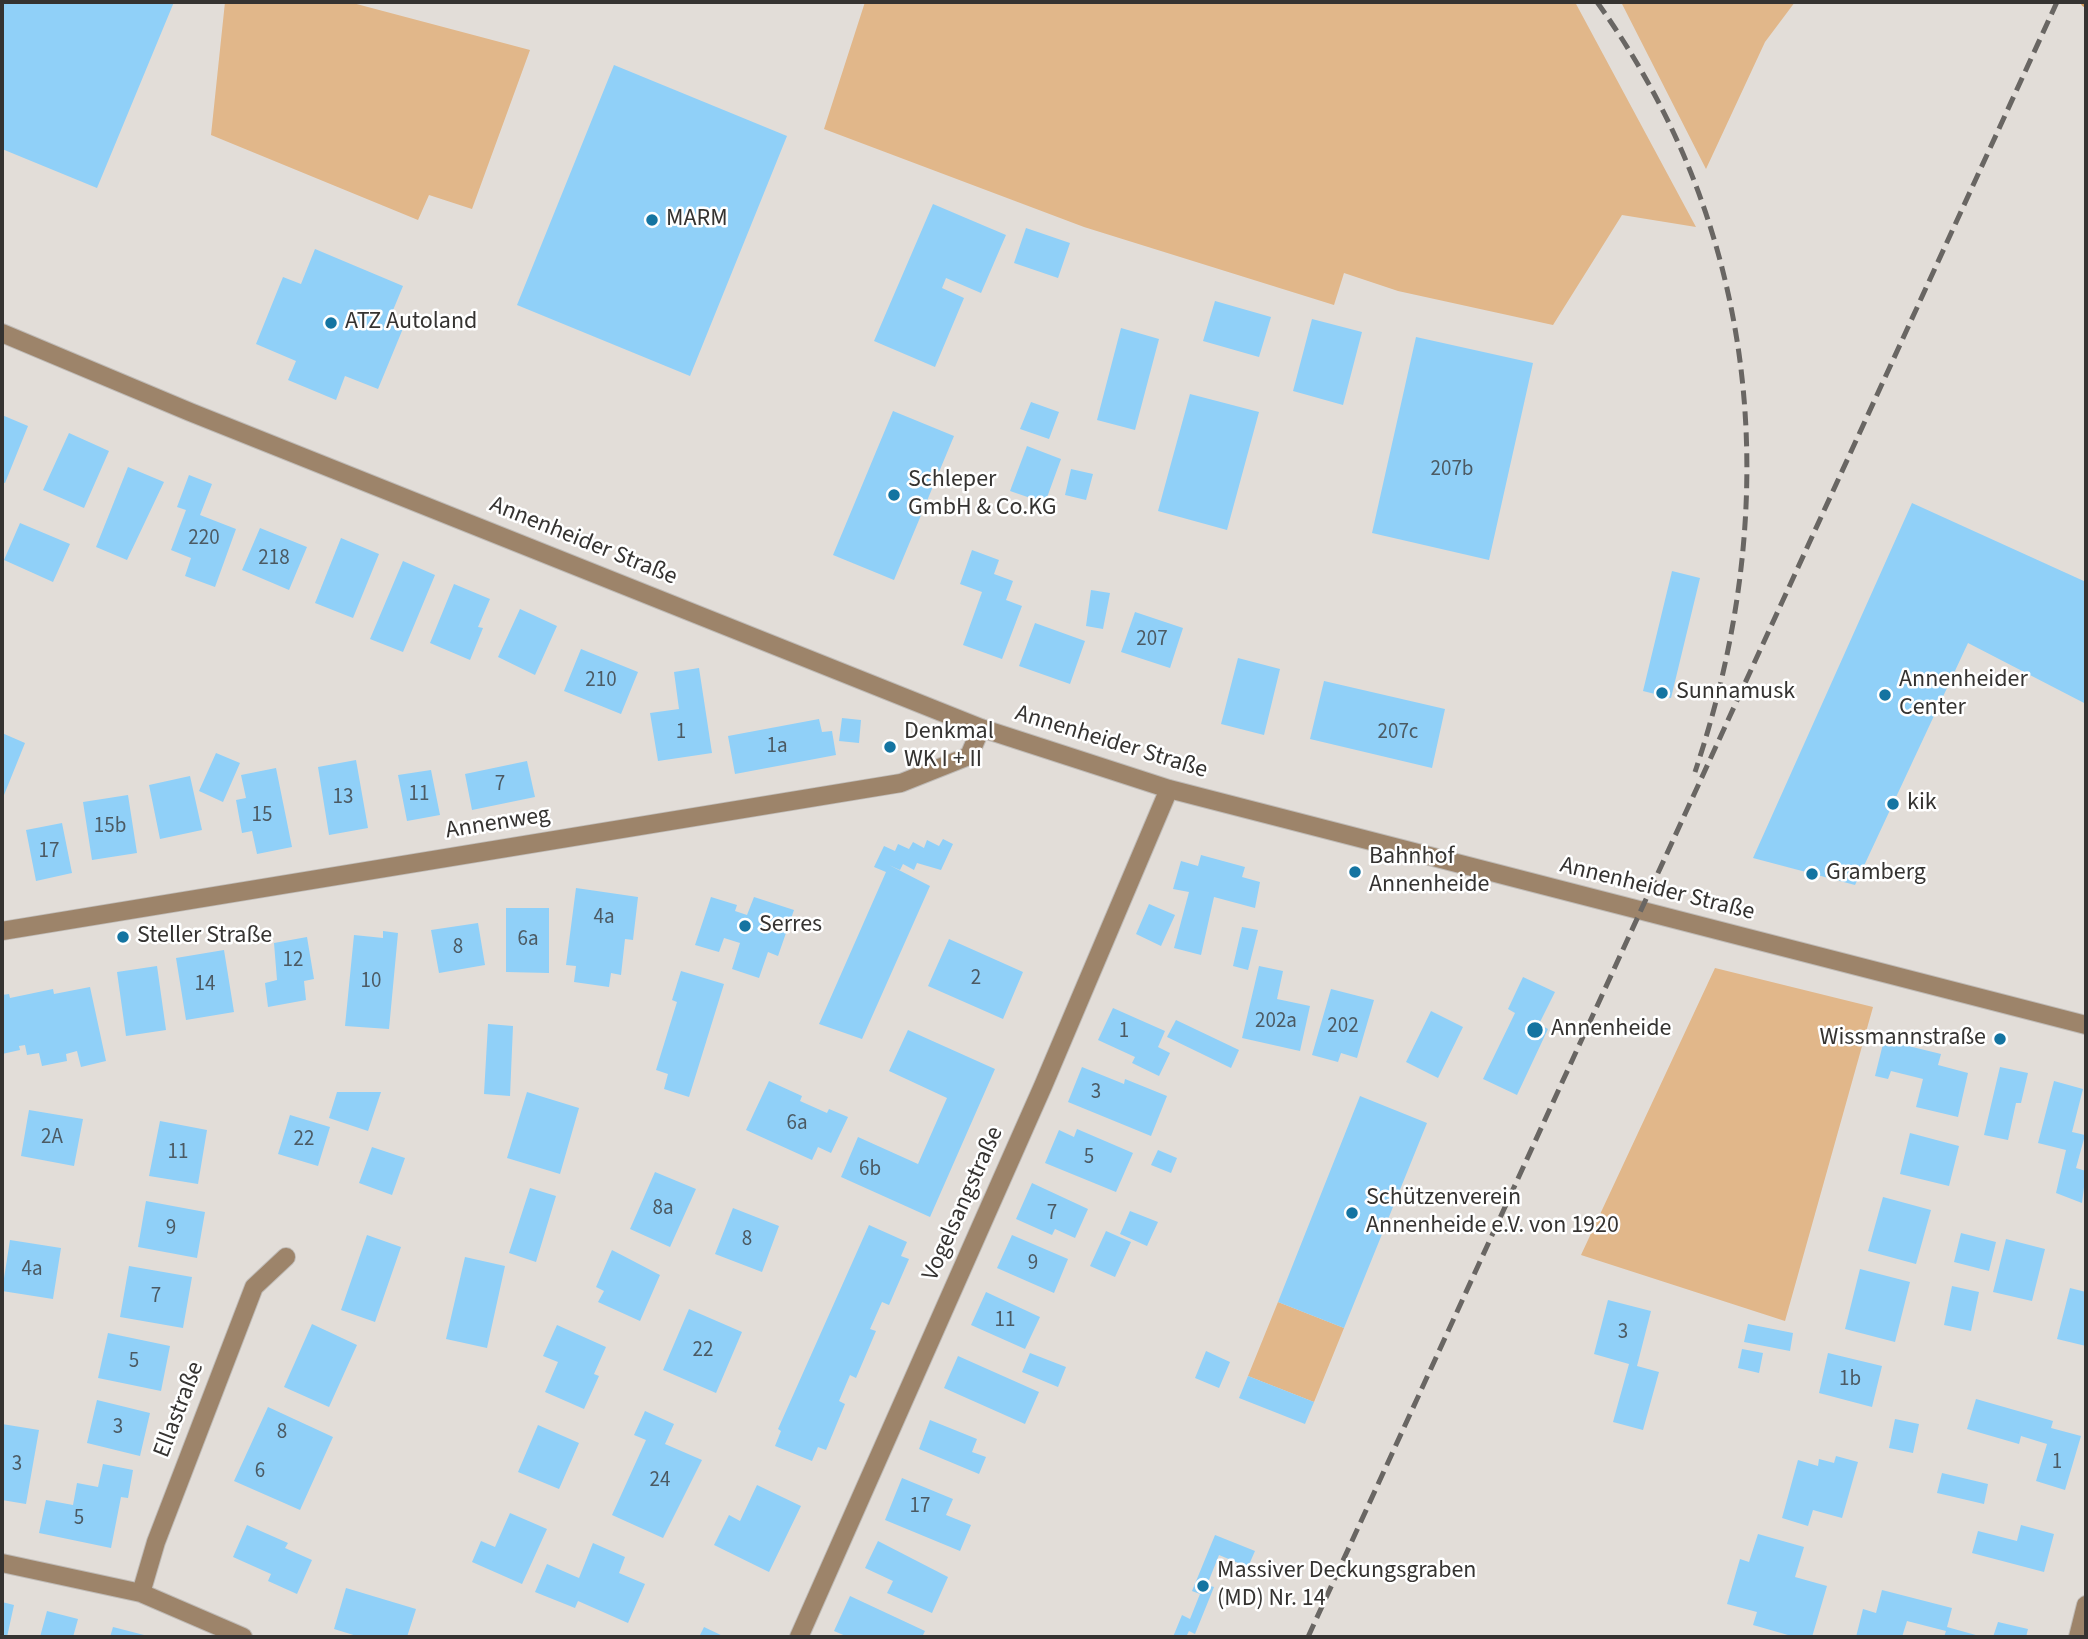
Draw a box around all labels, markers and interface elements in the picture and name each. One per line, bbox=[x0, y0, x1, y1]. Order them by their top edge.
place label: MARM bbox=[666, 206, 728, 234]
marker: MARM bbox=[644, 212, 660, 228]
place label: ATZ Autoland bbox=[345, 309, 477, 337]
marker: ATZ Autoland bbox=[323, 315, 339, 331]
house number: 207b bbox=[1431, 457, 1473, 483]
place label: Schleper GmbH & Co.KG bbox=[908, 467, 1057, 523]
marker: Schleper GmbH & Co.KG bbox=[886, 487, 902, 503]
street label: Annenheider Straße bbox=[485, 491, 681, 593]
house number: 220 bbox=[188, 526, 220, 552]
house number: 218 bbox=[258, 546, 290, 572]
house number: 207 bbox=[1136, 627, 1168, 653]
place label: Annenheider Center bbox=[1899, 667, 2028, 723]
house number: 210 bbox=[585, 668, 617, 694]
place label: Sunnamusk bbox=[1676, 679, 1795, 707]
marker: Sunnamusk bbox=[1654, 685, 1670, 701]
marker: Annenheider Center bbox=[1877, 687, 1893, 703]
street label: Annenheider Straße bbox=[1011, 700, 1211, 786]
place label: Denkmal WK I + II bbox=[904, 719, 994, 775]
house number: 1 bbox=[676, 720, 686, 746]
house number: 207c bbox=[1378, 720, 1418, 746]
house number: 1a bbox=[766, 734, 788, 760]
marker: Denkmal WK I + II bbox=[882, 739, 898, 755]
house number: 7 bbox=[495, 772, 505, 798]
house number: 11 bbox=[409, 782, 429, 808]
house number: 13 bbox=[333, 785, 353, 811]
place label: kik bbox=[1907, 790, 1937, 818]
marker: kik bbox=[1885, 796, 1901, 812]
street label: Annenweg bbox=[444, 802, 552, 846]
house number: 15 bbox=[252, 803, 272, 829]
house number: 15b bbox=[94, 814, 126, 840]
house number: 17 bbox=[39, 839, 59, 865]
place label: Bahnhof Annenheide bbox=[1369, 844, 1489, 900]
street label: Annenheider Straße bbox=[1557, 852, 1757, 928]
place label: Gramberg bbox=[1826, 860, 1926, 888]
marker: Bahnhof Annenheide bbox=[1347, 864, 1363, 880]
marker: Gramberg bbox=[1804, 866, 1820, 882]
house number: 4a bbox=[593, 905, 615, 931]
place label: Serres bbox=[759, 912, 822, 940]
marker: Serres bbox=[737, 918, 753, 934]
place label: Steller Straße bbox=[137, 923, 272, 951]
house number: 6a bbox=[517, 927, 539, 953]
marker: Steller Straße bbox=[115, 929, 131, 945]
house number: 8 bbox=[453, 935, 463, 961]
house number: 12 bbox=[283, 948, 303, 974]
house number: 2 bbox=[971, 966, 981, 992]
house number: 10 bbox=[361, 969, 381, 995]
house number: 14 bbox=[195, 972, 215, 998]
house number: 202a bbox=[1255, 1009, 1297, 1035]
house number: 202 bbox=[1327, 1014, 1359, 1040]
place label: Annenheide bbox=[1551, 1016, 1671, 1044]
house number: 1 bbox=[1119, 1019, 1129, 1045]
marker: Annenheide bbox=[1525, 1020, 1545, 1040]
place label: Wissmannstraße bbox=[1820, 1025, 1986, 1053]
marker: Wissmannstraße bbox=[1992, 1031, 2008, 1047]
house number: 3 bbox=[1091, 1080, 1101, 1106]
house number: 6a bbox=[786, 1111, 808, 1137]
street label: Vogelsangstraße bbox=[917, 1123, 1011, 1285]
house number: 2A bbox=[41, 1125, 63, 1151]
house number: 22 bbox=[294, 1127, 314, 1153]
house number: 11 bbox=[168, 1140, 188, 1166]
house number: 5 bbox=[1084, 1145, 1094, 1171]
house number: 6b bbox=[859, 1157, 881, 1183]
place label: Schützenverein Annenheide e.V. von 1920 bbox=[1366, 1185, 1619, 1241]
house number: 8a bbox=[652, 1196, 674, 1222]
house number: 7 bbox=[1047, 1201, 1057, 1227]
marker: Schützenverein Annenheide e.V. von 1920 bbox=[1344, 1205, 1360, 1221]
house number: 9 bbox=[166, 1216, 176, 1242]
house number: 8 bbox=[742, 1227, 752, 1253]
house number: 9 bbox=[1028, 1251, 1038, 1277]
house number: 4a bbox=[21, 1257, 43, 1283]
house number: 7 bbox=[151, 1284, 161, 1310]
house number: 11 bbox=[995, 1308, 1015, 1334]
house number: 3 bbox=[1618, 1320, 1628, 1346]
house number: 22 bbox=[693, 1338, 713, 1364]
house number: 5 bbox=[129, 1349, 139, 1375]
street label: Ellastraße bbox=[149, 1358, 211, 1462]
house number: 1b bbox=[1839, 1367, 1861, 1393]
house number: 3 bbox=[113, 1415, 123, 1441]
house number: 8 bbox=[277, 1420, 287, 1446]
house number: 1 bbox=[2052, 1450, 2062, 1476]
house number: 3 bbox=[12, 1452, 22, 1478]
house number: 6 bbox=[255, 1459, 265, 1485]
house number: 24 bbox=[650, 1468, 670, 1494]
house number: 17 bbox=[910, 1494, 930, 1520]
house number: 5 bbox=[74, 1506, 84, 1532]
place label: Massiver Deckungsgraben (MD) Nr. 14 bbox=[1217, 1558, 1476, 1614]
marker: Massiver Deckungsgraben (MD) Nr. 14 bbox=[1195, 1578, 1211, 1594]

